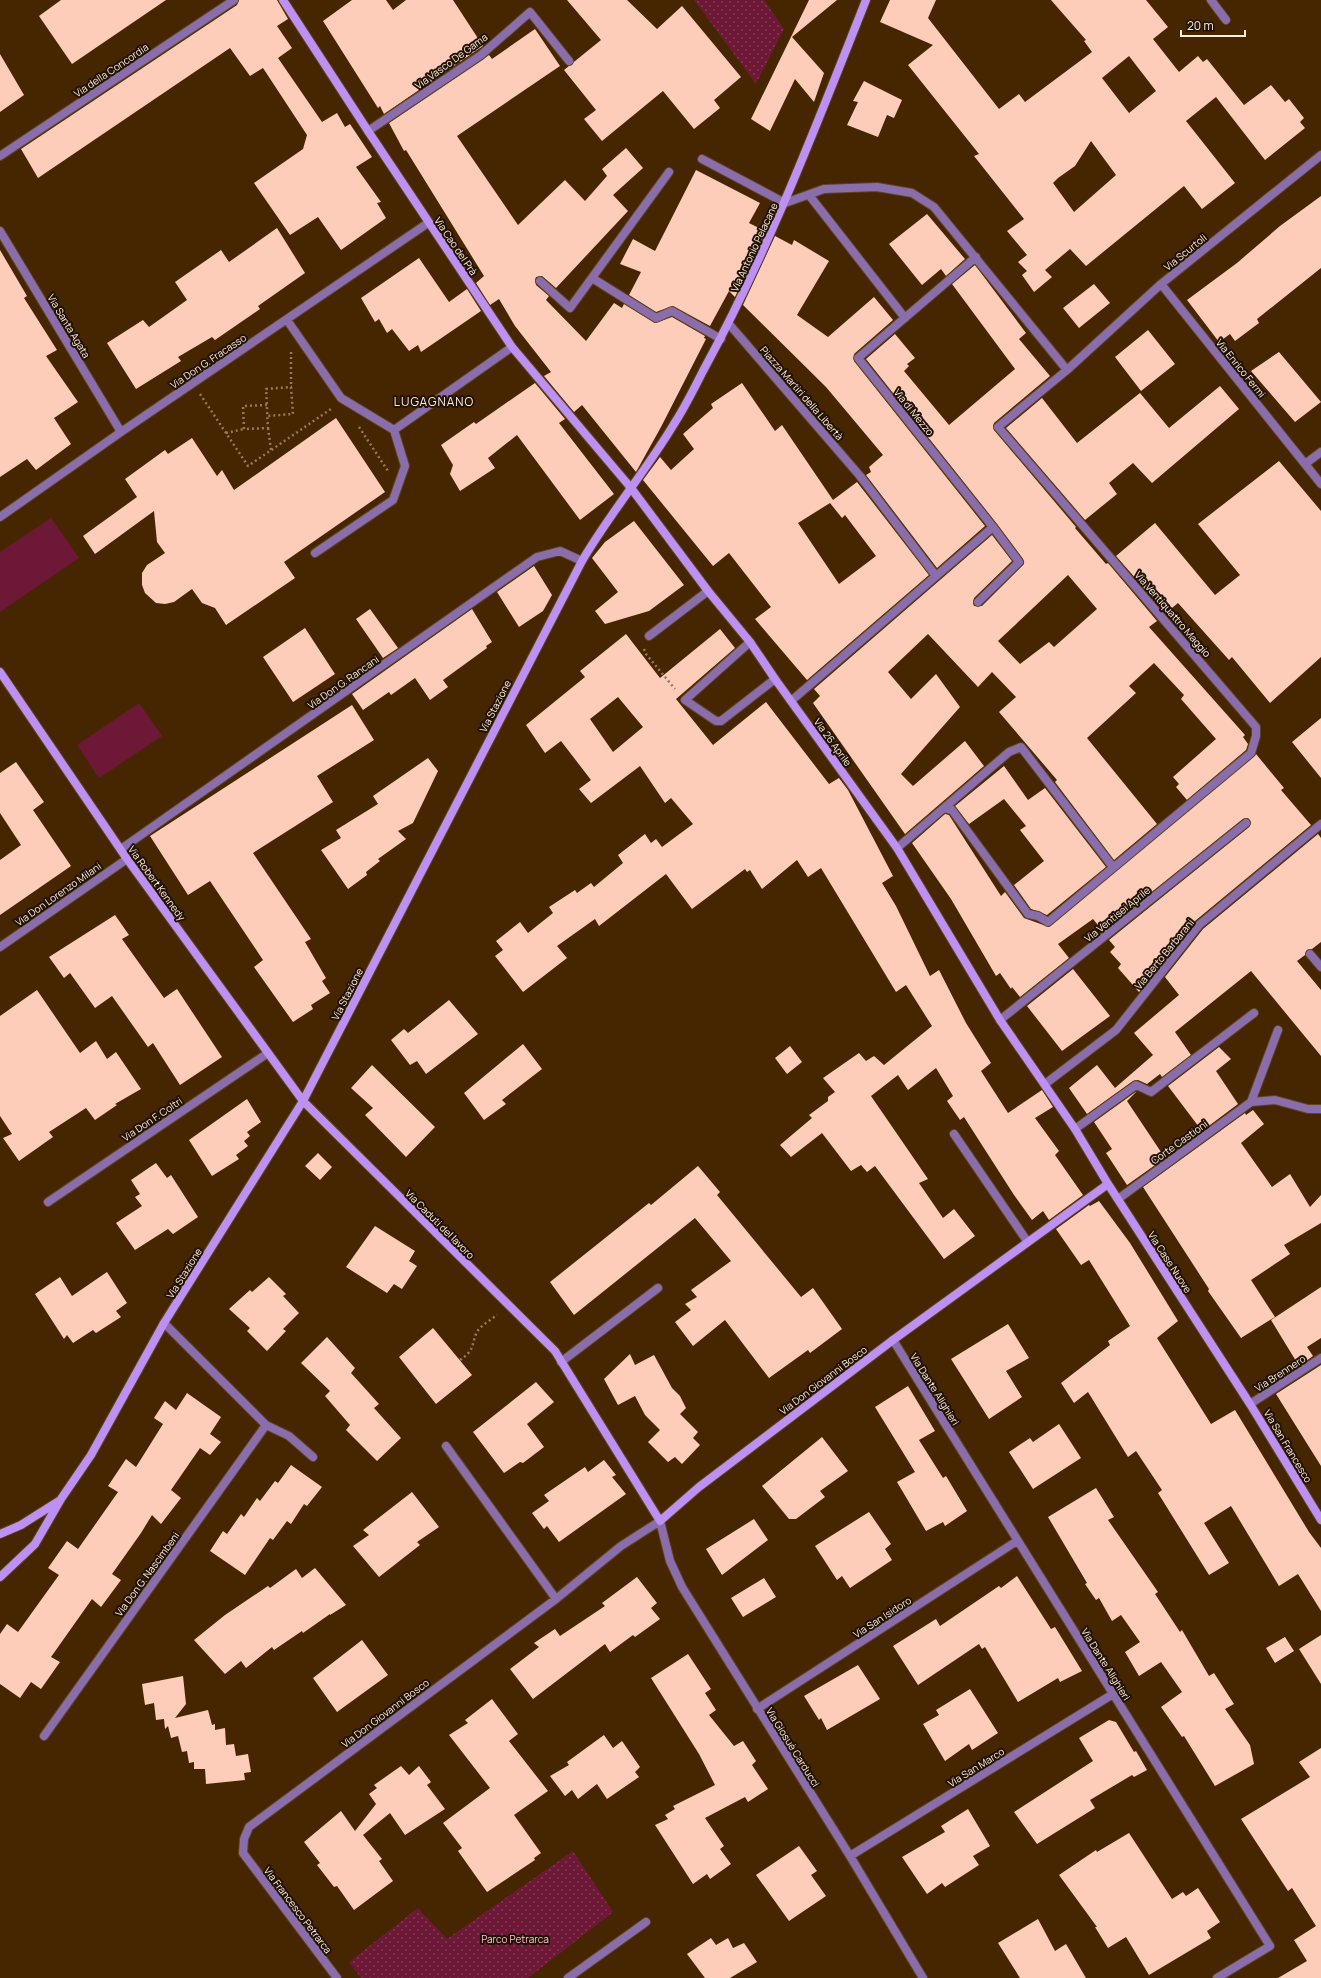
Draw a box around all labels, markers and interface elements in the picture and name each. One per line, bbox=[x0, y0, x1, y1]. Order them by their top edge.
scale bar bbox=[1181, 12, 1245, 38]
text: 20 m bbox=[1187, 17, 1214, 34]
street label: Via Vasco De Gama bbox=[412, 30, 490, 92]
street label: Via della Concordia bbox=[71, 40, 151, 100]
street label: Via Antonio Pelacane bbox=[727, 200, 781, 294]
street label: Via Cao del Prà bbox=[431, 214, 481, 278]
street label: Via Scurtoli bbox=[1161, 230, 1209, 274]
street label: Via Santa Agata bbox=[44, 291, 94, 361]
street label: Via Don G. Fracasso bbox=[167, 330, 249, 392]
street label: Via Enrico Fermi bbox=[1213, 336, 1269, 400]
street label: Piazza Martiri della Libertà bbox=[757, 343, 847, 443]
street label: Via di Mezzo bbox=[891, 386, 937, 438]
district label: LUGAGNANO bbox=[394, 393, 474, 410]
street label: Via Ventiquattro Maggio bbox=[1132, 568, 1214, 660]
street label: Via Don G. Rancani bbox=[304, 652, 382, 712]
street label: Via Stazione bbox=[476, 677, 514, 734]
street label: Via 26 Aprile bbox=[811, 715, 855, 769]
street label: Via Robert Kennedy bbox=[125, 843, 189, 924]
street label: Via Don Lorenzo Milani bbox=[12, 859, 104, 929]
street label: Via Ventisei Aprile bbox=[1081, 883, 1153, 945]
street label: Via Berto Barbarani bbox=[1131, 916, 1197, 992]
street label: Via Stazione bbox=[328, 965, 366, 1022]
street label: Via Don F. Coltri bbox=[119, 1094, 185, 1144]
street label: Corte Castioni bbox=[1148, 1117, 1210, 1167]
street label: Via Caduti del lavoro bbox=[402, 1186, 478, 1262]
street label: Via Case Nuove bbox=[1145, 1229, 1195, 1296]
street label: Via Stazione bbox=[163, 1245, 205, 1301]
street label: Via Don Giovanni Bosco bbox=[776, 1342, 870, 1418]
street label: Via Dante Alighieri bbox=[907, 1350, 963, 1428]
street label: Via Brennero bbox=[1252, 1351, 1308, 1395]
street label: Via San Francesco bbox=[1261, 1407, 1315, 1485]
street label: Via Don G. Nascimbeni bbox=[112, 1529, 182, 1619]
street label: Via San Isidoro bbox=[850, 1593, 914, 1641]
street label: Via Dante Alighieri bbox=[1078, 1625, 1134, 1703]
street label: Via Don Giovanni Bosco bbox=[338, 1675, 432, 1751]
street label: Via Giosuè Carducci bbox=[763, 1705, 823, 1789]
street label: Via San Marco bbox=[945, 1744, 1007, 1790]
street label: Via Francesco Petrarca bbox=[261, 1864, 335, 1956]
park label: Parco Petrarca bbox=[481, 1932, 549, 1946]

